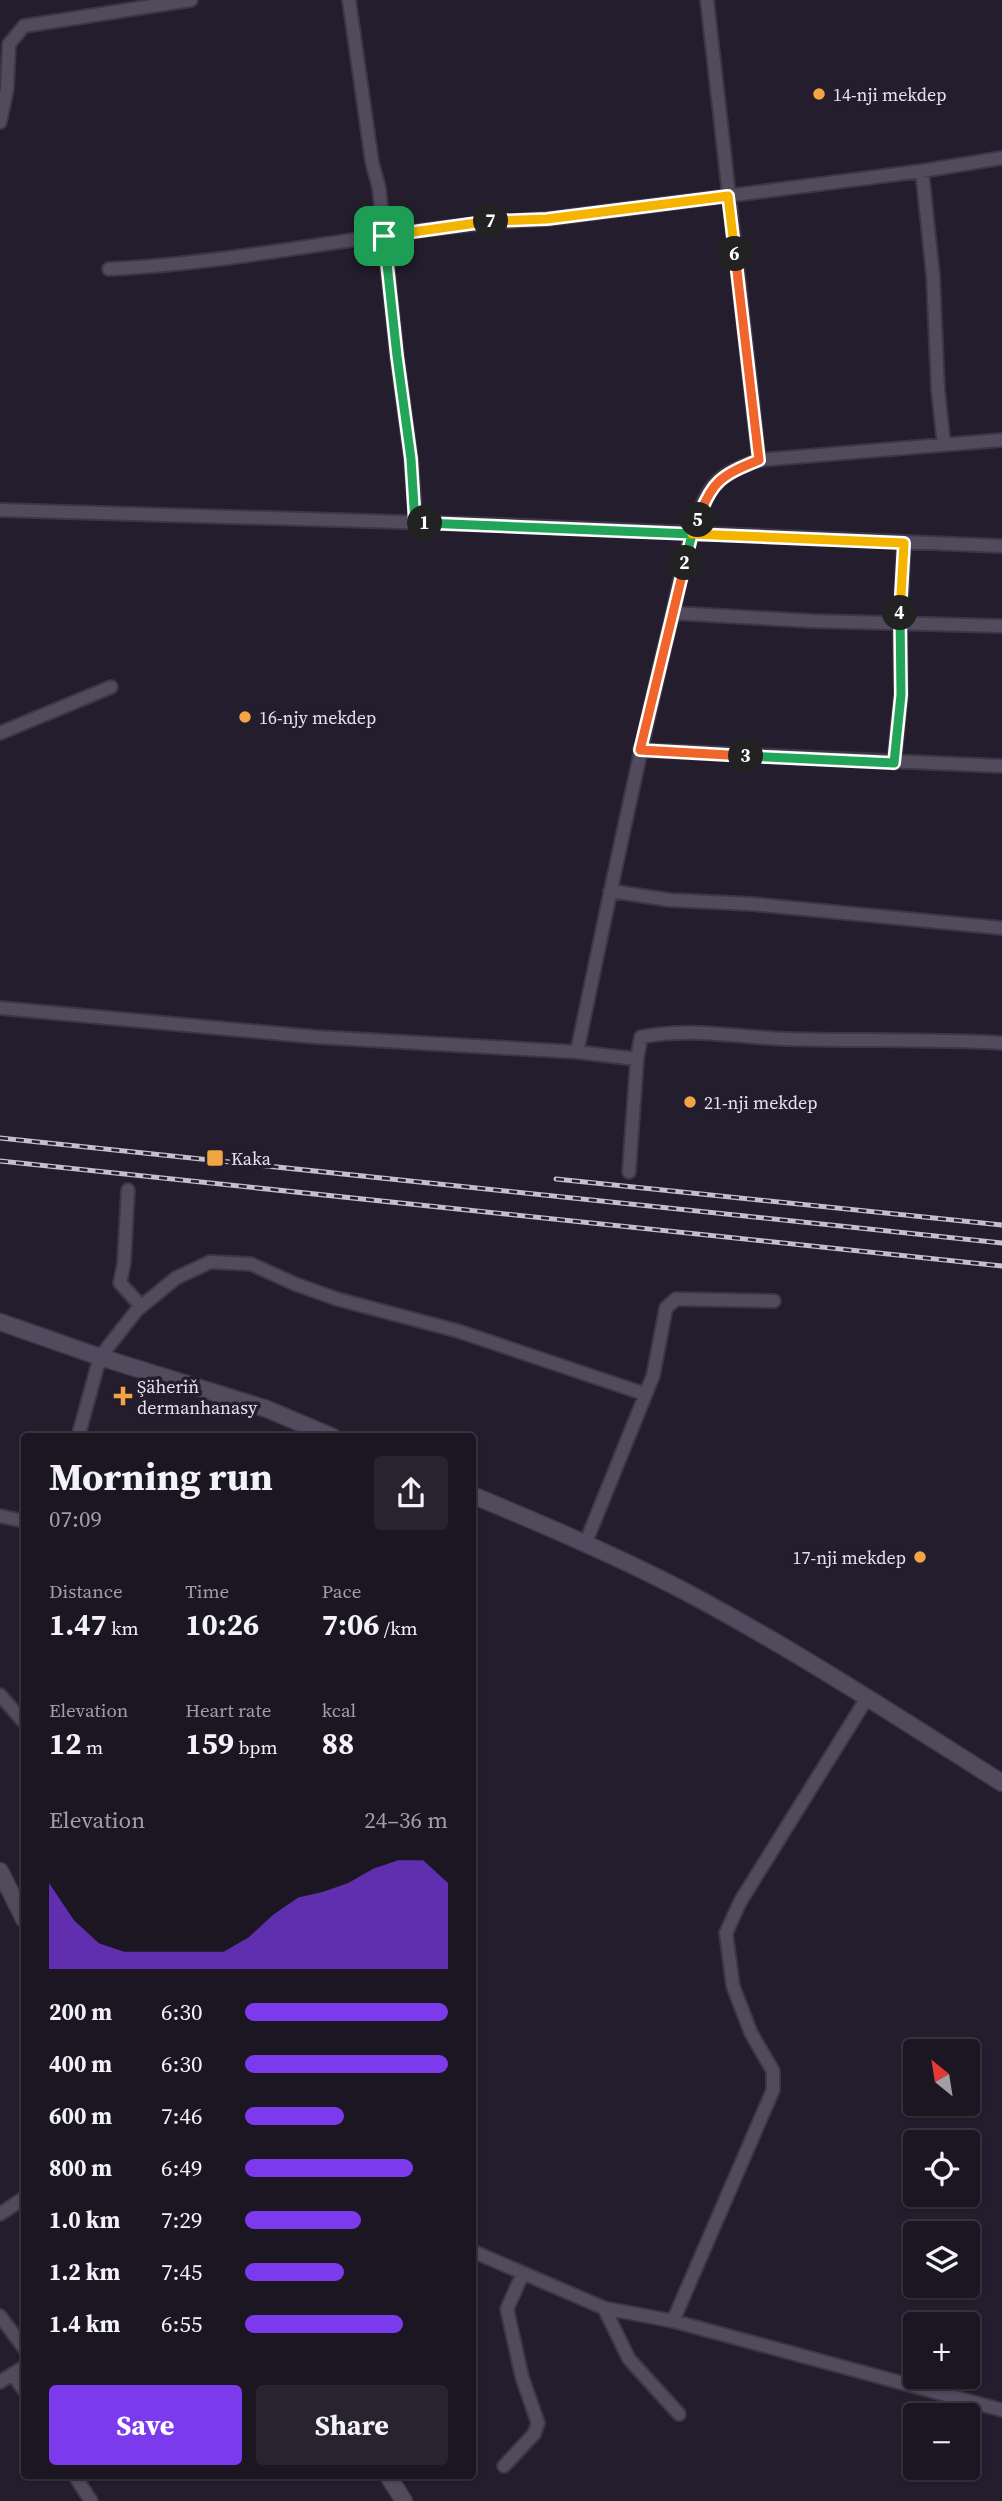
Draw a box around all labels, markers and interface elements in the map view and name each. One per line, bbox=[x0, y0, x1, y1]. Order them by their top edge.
place label: 14-nji mekdep bbox=[833, 82, 946, 107]
marker: 14-nji mekdep bbox=[811, 86, 827, 102]
pin: 7 bbox=[474, 204, 508, 238]
pin bbox=[354, 206, 414, 266]
text: 7 bbox=[485, 207, 496, 233]
icon: arrive bbox=[365, 217, 403, 255]
pin: 6 bbox=[718, 236, 752, 272]
text: 6 bbox=[729, 240, 740, 266]
pin: 5 bbox=[680, 503, 716, 538]
pin: 1 bbox=[408, 505, 442, 540]
text: 5 bbox=[692, 506, 703, 532]
text: 1 bbox=[419, 509, 430, 535]
pin: 2 bbox=[668, 546, 702, 580]
text: 2 bbox=[679, 549, 690, 575]
pin: 4 bbox=[883, 596, 918, 630]
text: 4 bbox=[894, 599, 905, 625]
place label: 16-njy mekdep bbox=[259, 705, 376, 730]
marker: 16-njy mekdep bbox=[237, 709, 253, 725]
pin: 3 bbox=[728, 738, 764, 774]
text: 3 bbox=[740, 742, 751, 768]
place label: 21-nji mekdep bbox=[704, 1090, 817, 1115]
marker: 21-nji mekdep bbox=[682, 1094, 698, 1110]
place label: Kaka bbox=[231, 1146, 272, 1171]
marker: Kaka bbox=[205, 1148, 225, 1168]
place label: Şäheriň dermanhanasy bbox=[137, 1374, 258, 1420]
marker: Şäheriň dermanhanasy bbox=[115, 1388, 131, 1404]
text: Morning run bbox=[49, 1451, 273, 1503]
button: share bbox=[374, 1456, 448, 1530]
text: 07:09 bbox=[49, 1503, 102, 1535]
place label: 17-nji mekdep bbox=[793, 1545, 906, 1570]
marker: 17-nji mekdep bbox=[912, 1549, 928, 1565]
text: Distance bbox=[49, 1578, 123, 1604]
text: Time bbox=[185, 1578, 229, 1604]
text: Pace bbox=[322, 1578, 361, 1604]
text: 1.47 bbox=[49, 1604, 107, 1645]
text: 10:26 bbox=[185, 1604, 259, 1645]
text: 7:06 bbox=[322, 1604, 379, 1645]
text: km bbox=[107, 1615, 139, 1641]
text: /km bbox=[379, 1615, 418, 1641]
text: Elevation bbox=[49, 1697, 128, 1723]
text: Heart rate bbox=[185, 1697, 271, 1723]
text: kcal bbox=[322, 1697, 356, 1723]
text: 12 bbox=[49, 1723, 82, 1764]
text: 159 bbox=[185, 1723, 234, 1764]
text: 88 bbox=[322, 1723, 354, 1764]
text: m bbox=[82, 1734, 103, 1760]
text: bpm bbox=[234, 1734, 278, 1760]
text: Elevation bbox=[49, 1804, 145, 1836]
text: 24–36 m bbox=[364, 1804, 448, 1836]
text: 200 m bbox=[49, 1996, 112, 2028]
text: 6:30 bbox=[161, 1996, 202, 2028]
north arrow bbox=[903, 2039, 980, 2116]
map controls bbox=[903, 2039, 980, 2480]
text: 400 m bbox=[49, 2048, 112, 2080]
text: 6:30 bbox=[161, 2048, 202, 2080]
text: 600 m bbox=[49, 2100, 112, 2132]
text: 7:46 bbox=[161, 2100, 202, 2132]
button: locate bbox=[903, 2130, 980, 2207]
text: 800 m bbox=[49, 2152, 112, 2184]
text: 6:49 bbox=[161, 2152, 202, 2184]
text: 1.0 km bbox=[49, 2204, 120, 2236]
text: 7:29 bbox=[161, 2204, 202, 2236]
button: layers bbox=[903, 2221, 980, 2298]
text: 1.2 km bbox=[49, 2256, 120, 2288]
text: 7:45 bbox=[161, 2256, 202, 2288]
text: 1.4 km bbox=[49, 2308, 120, 2340]
text: 6:55 bbox=[161, 2308, 202, 2340]
button: + bbox=[903, 2312, 980, 2389]
button: Save bbox=[49, 2385, 242, 2465]
button: Share bbox=[256, 2385, 448, 2465]
button: − bbox=[903, 2403, 980, 2480]

